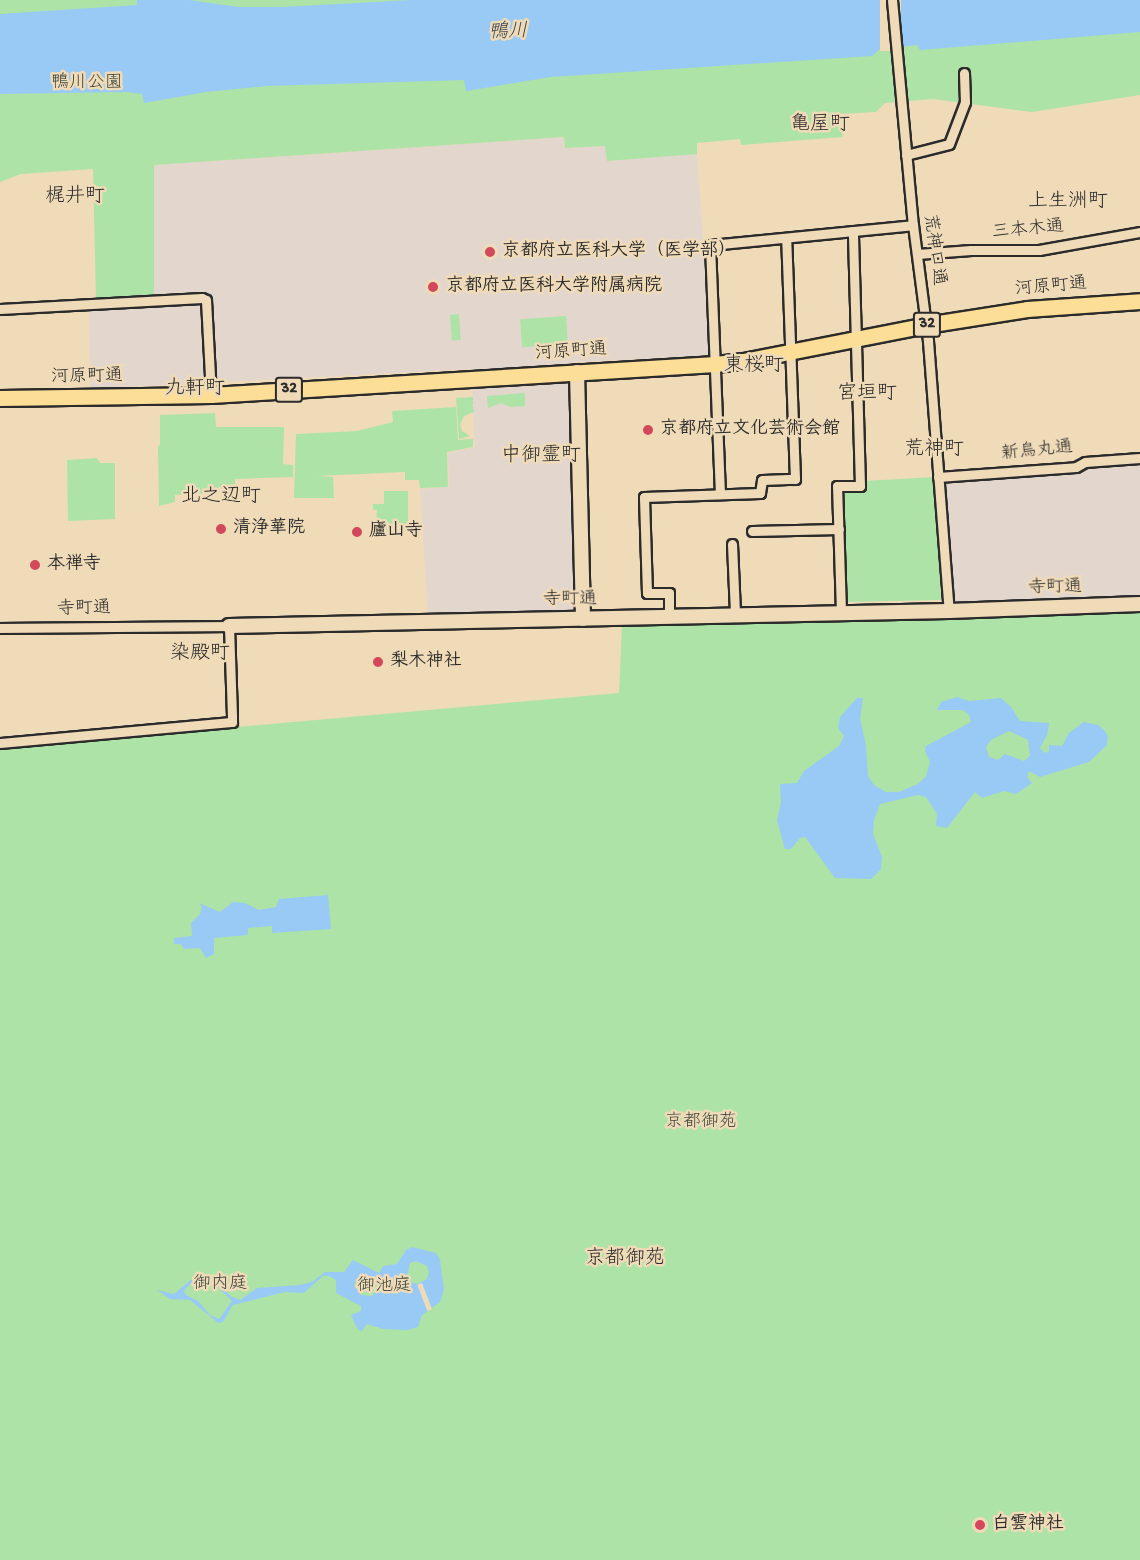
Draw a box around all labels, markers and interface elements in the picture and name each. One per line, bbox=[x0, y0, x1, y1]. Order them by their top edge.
water label: 鴨川 bbox=[488, 20, 528, 46]
park label: 鴨川公園 bbox=[51, 73, 123, 95]
district label: 亀屋町 bbox=[790, 113, 850, 137]
district label: 梶井町 bbox=[45, 185, 105, 209]
district label: 上生洲町 bbox=[1028, 190, 1108, 214]
street label: 荒神口通 bbox=[917, 213, 949, 287]
street label: 三本木通 bbox=[991, 217, 1065, 245]
place label: 京都府立医科大学（医学部） bbox=[502, 241, 736, 263]
marker: 京都府立医科大学（医学部） bbox=[483, 245, 497, 259]
street label: 河原町通 bbox=[1014, 274, 1088, 302]
place label: 京都府立医科大学附属病院 bbox=[446, 276, 662, 298]
marker: 京都府立医科大学附属病院 bbox=[424, 278, 442, 296]
road number: 32 bbox=[912, 312, 942, 338]
street label: 河原町通 bbox=[534, 340, 608, 366]
district label: 東桜町 bbox=[724, 354, 784, 378]
street label: 河原町通 bbox=[51, 367, 123, 389]
district label: 九軒町 bbox=[165, 377, 225, 401]
road number: 32 bbox=[274, 377, 304, 403]
district label: 宮垣町 bbox=[837, 382, 897, 406]
place label: 京都府立文化芸術会館 bbox=[660, 419, 840, 441]
marker: 京都府立文化芸術会館 bbox=[641, 423, 655, 437]
street label: 新烏丸通 bbox=[1000, 437, 1074, 467]
district label: 荒神町 bbox=[904, 438, 964, 462]
district label: 中御霊町 bbox=[501, 444, 581, 468]
district label: 北之辺町 bbox=[181, 485, 261, 509]
place label: 清浄華院 bbox=[233, 518, 305, 540]
place label: 廬山寺 bbox=[369, 521, 423, 543]
marker: 清浄華院 bbox=[214, 522, 228, 536]
marker: 廬山寺 bbox=[350, 525, 364, 539]
place label: 本禅寺 bbox=[47, 554, 101, 576]
marker: 本禅寺 bbox=[28, 558, 42, 572]
street label: 寺町通 bbox=[1028, 577, 1082, 601]
street label: 寺町通 bbox=[543, 590, 597, 612]
street label: 寺町通 bbox=[57, 599, 111, 621]
district label: 染殿町 bbox=[170, 642, 230, 666]
place label: 梨木神社 bbox=[390, 651, 462, 673]
marker: 梨木神社 bbox=[371, 655, 385, 669]
park label: 京都御苑 bbox=[665, 1112, 737, 1134]
district label: 京都御苑 bbox=[585, 1247, 665, 1271]
park label: 御内庭 bbox=[193, 1274, 247, 1296]
park label: 御池庭 bbox=[357, 1276, 411, 1298]
place label: 白雲神社 bbox=[992, 1514, 1064, 1536]
marker: 白雲神社 bbox=[973, 1518, 987, 1532]

